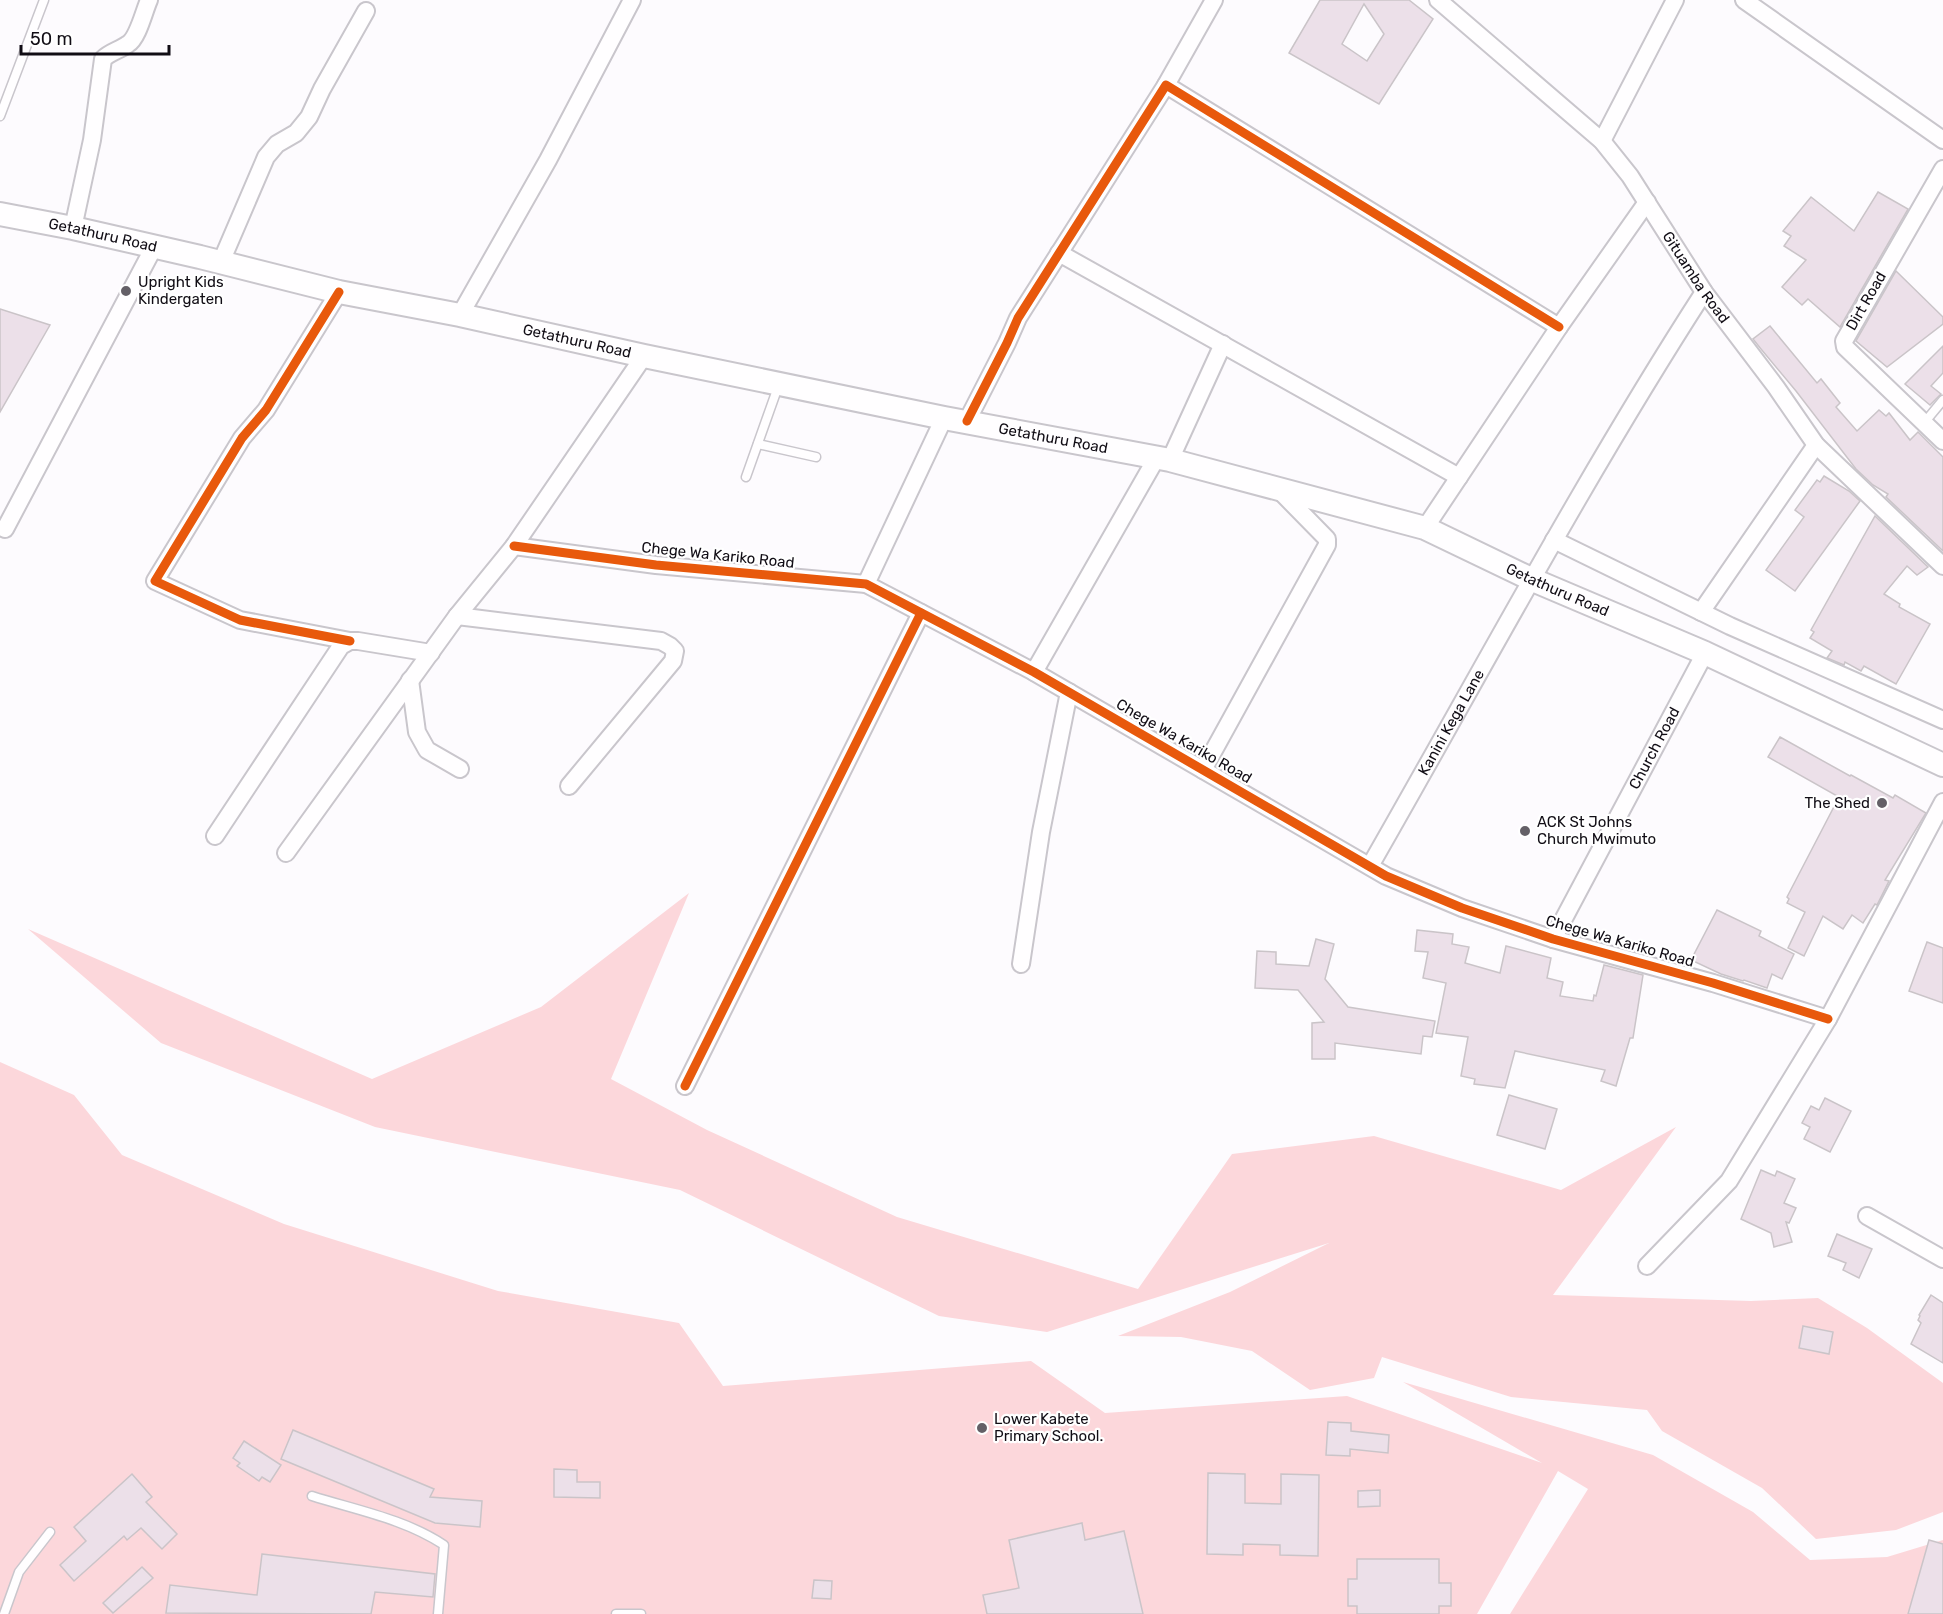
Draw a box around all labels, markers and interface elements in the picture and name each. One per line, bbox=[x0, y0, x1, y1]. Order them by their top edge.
scale bar bbox=[21, 18, 170, 56]
text: 50 m bbox=[30, 28, 73, 50]
street label: Getathuru Road bbox=[47, 215, 159, 256]
street label: Gituamba Road bbox=[1659, 228, 1733, 327]
street label: Dirt Road bbox=[1842, 268, 1890, 334]
place label: Upright Kids Kindergaten bbox=[138, 273, 224, 308]
marker: Upright Kids Kindergaten bbox=[119, 284, 133, 298]
street label: Getathuru Road bbox=[521, 320, 633, 362]
street label: Getathuru Road bbox=[997, 419, 1109, 457]
street label: Chege Wa Kariko Road bbox=[641, 538, 795, 572]
street label: Getathuru Road bbox=[1503, 559, 1612, 620]
street label: Kanini Kega Lane bbox=[1414, 666, 1488, 778]
street label: Chege Wa Kariko Road bbox=[1113, 695, 1255, 787]
street label: Church Road bbox=[1625, 704, 1684, 792]
place label: The Shed bbox=[1805, 794, 1870, 812]
marker: The Shed bbox=[1875, 796, 1889, 810]
place label: ACK St Johns Church Mwimuto bbox=[1537, 813, 1656, 848]
marker: ACK St Johns Church Mwimuto bbox=[1518, 824, 1532, 838]
street label: Chege Wa Kariko Road bbox=[1544, 911, 1696, 971]
place label: Lower Kabete Primary School. bbox=[994, 1410, 1103, 1445]
marker: Lower Kabete Primary School. bbox=[975, 1421, 989, 1435]

